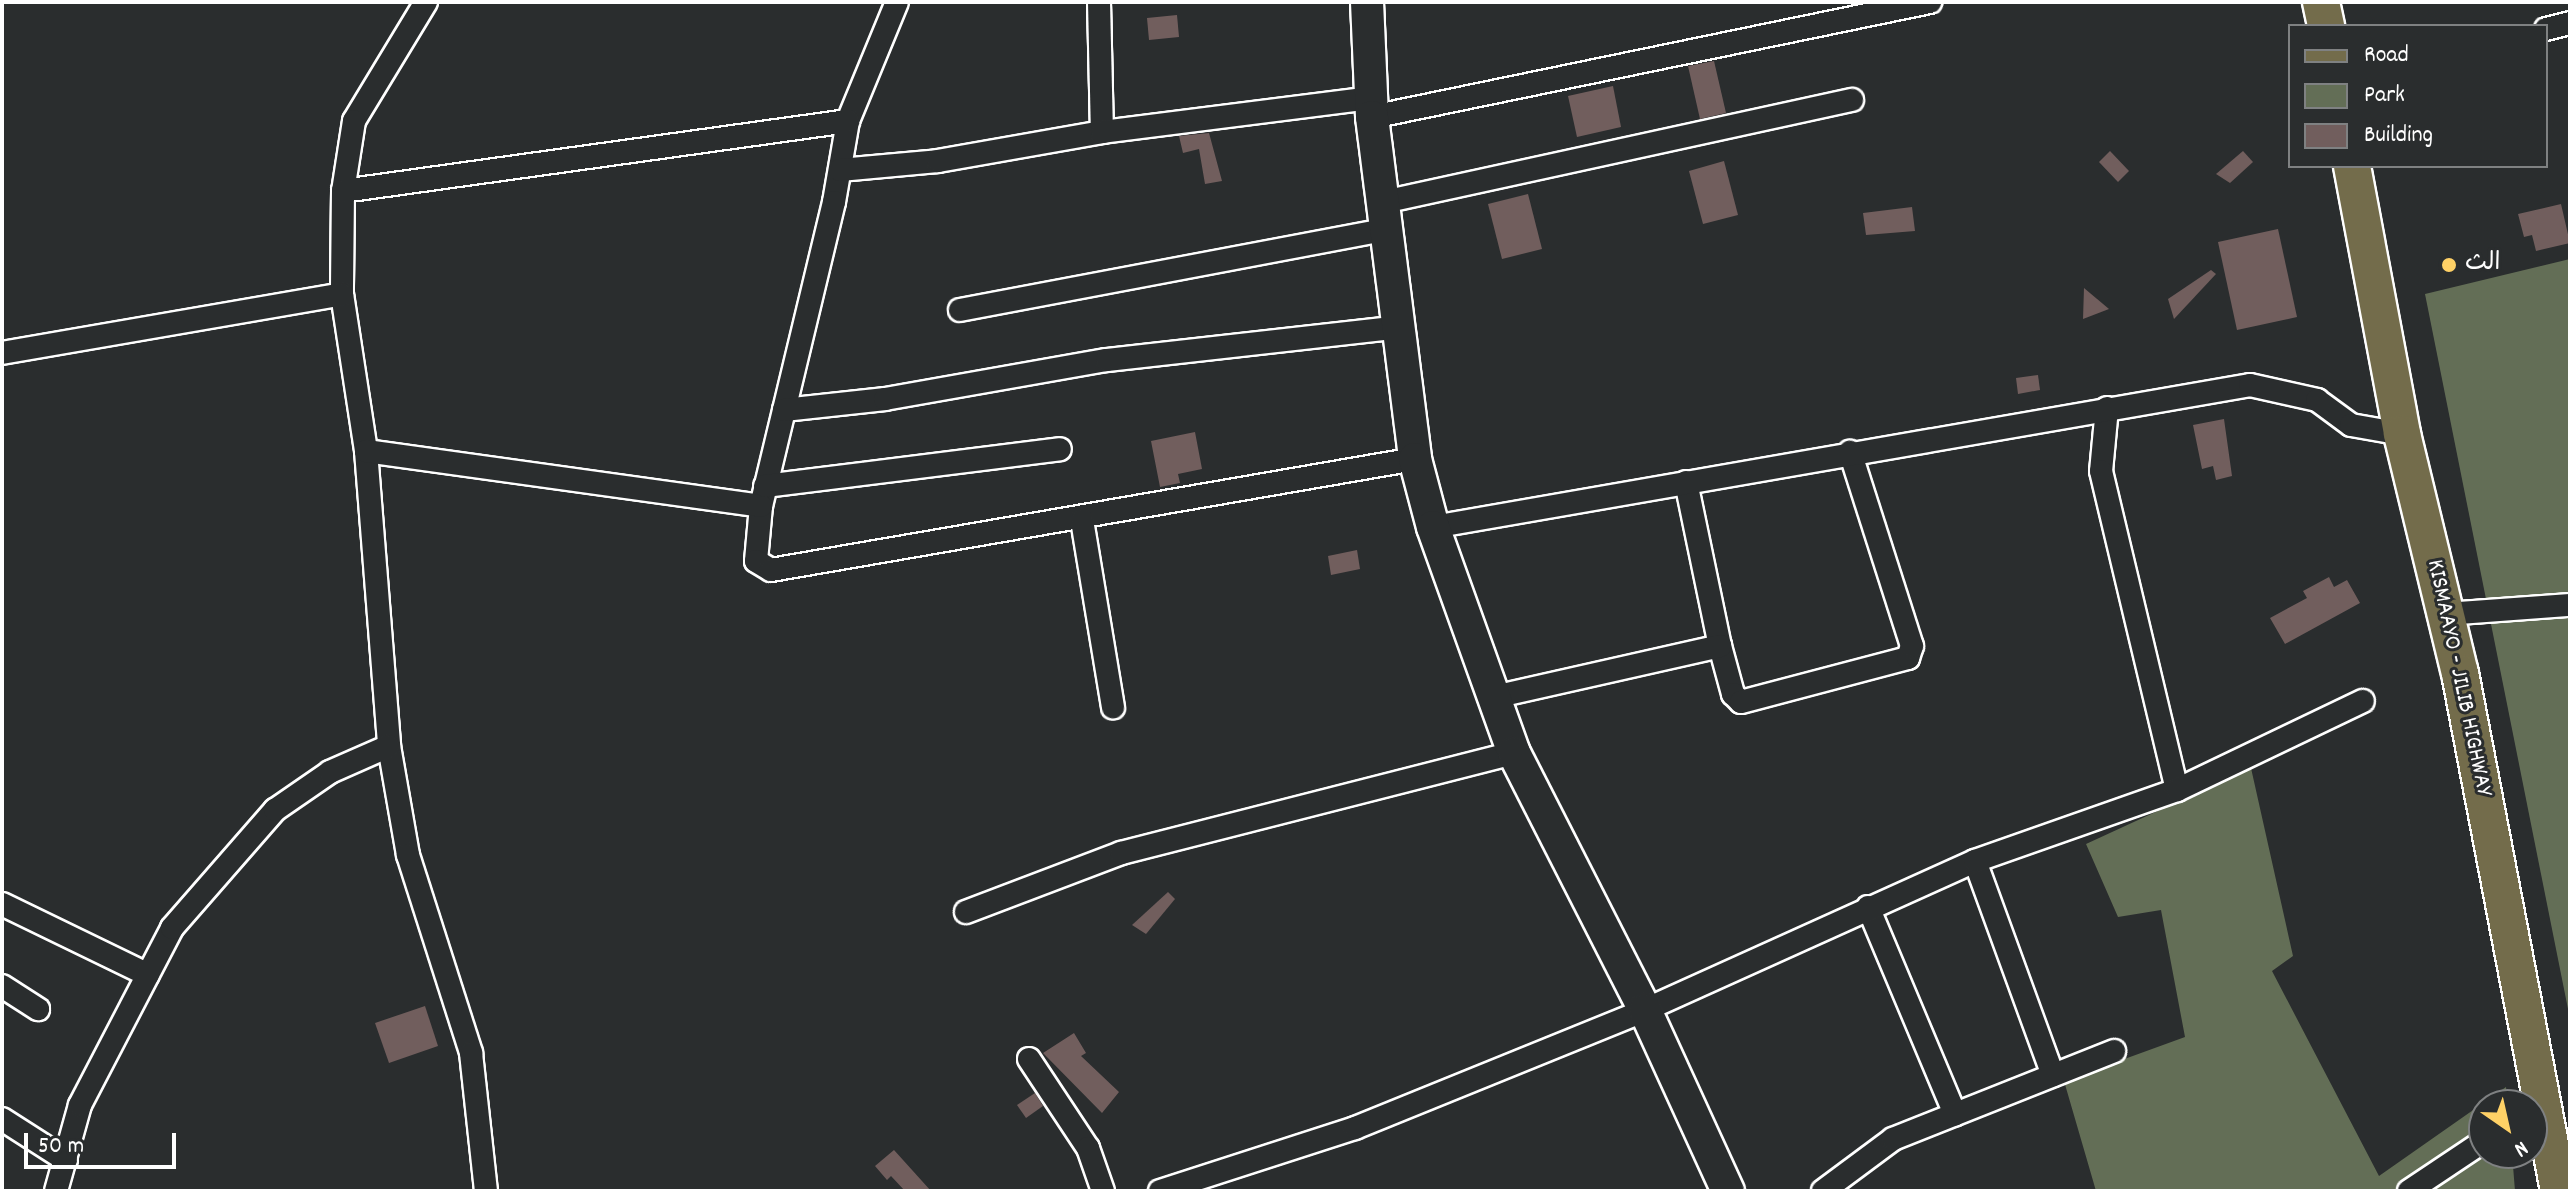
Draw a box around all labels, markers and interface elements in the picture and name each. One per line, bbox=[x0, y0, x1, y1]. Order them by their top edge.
legend bbox=[2288, 24, 2548, 168]
text: Road bbox=[2364, 39, 2409, 73]
text: Park bbox=[2364, 79, 2405, 113]
text: Building bbox=[2364, 119, 2433, 153]
place label: الث bbox=[2465, 251, 2500, 279]
marker: الث bbox=[2440, 256, 2458, 274]
street label: KISMAAYO - JILIB HIGHWAY bbox=[2419, 557, 2497, 799]
north arrow bbox=[2468, 1089, 2548, 1169]
scale bar bbox=[28, 1117, 180, 1167]
text: 50 m bbox=[38, 1130, 84, 1164]
text: N bbox=[2507, 1132, 2534, 1164]

